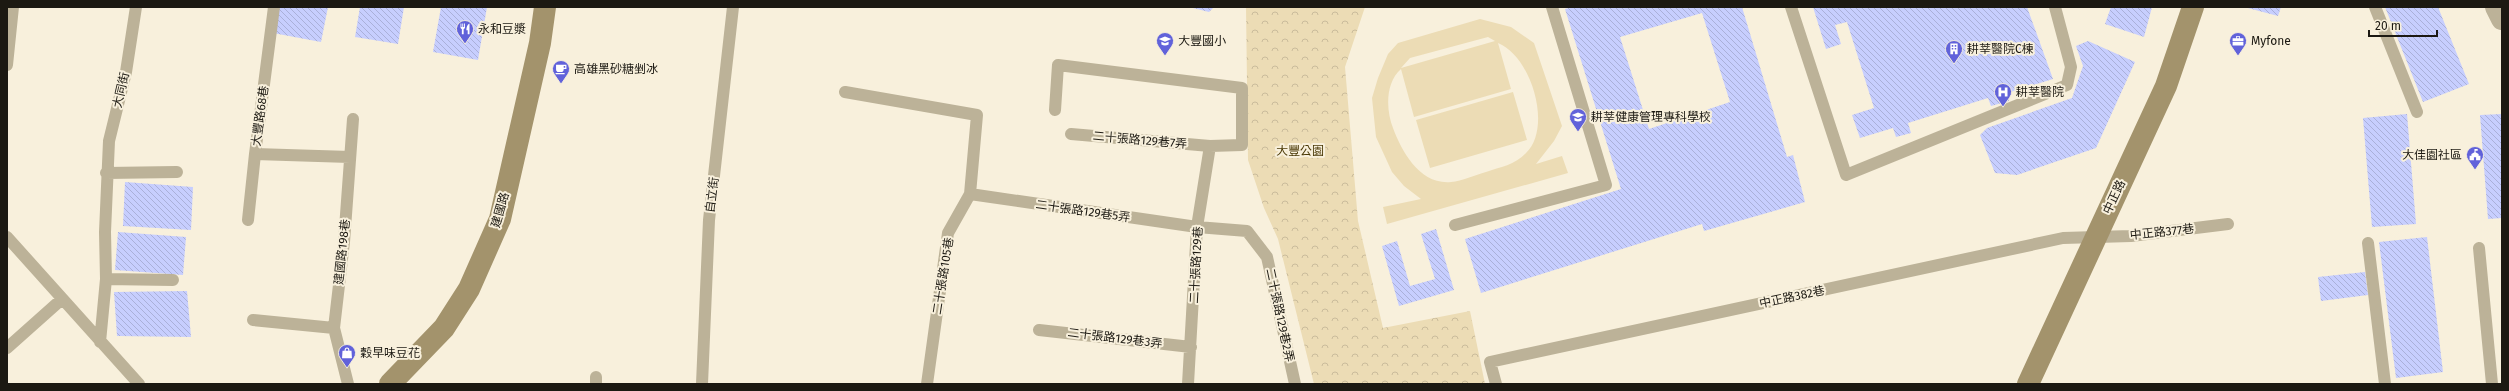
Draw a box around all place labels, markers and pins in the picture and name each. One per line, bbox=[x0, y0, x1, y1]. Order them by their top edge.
restaurant icon: 永和豆漿 bbox=[455, 19, 475, 44]
place label: 永和豆漿 bbox=[478, 22, 526, 36]
school or university icon: 大豐國小 bbox=[1155, 31, 1175, 56]
office icon: Myfone bbox=[2228, 31, 2248, 56]
place label: 大豐國小 bbox=[1178, 34, 1226, 48]
place label: Myfone bbox=[2251, 34, 2291, 48]
building icon: 耕莘醫院C棟 bbox=[1944, 39, 1964, 64]
place label: 耕莘醫院C棟 bbox=[1967, 42, 2034, 56]
cafe icon: 高雄黑砂糖剉冰 bbox=[551, 59, 571, 84]
place label: 高雄黑砂糖剉冰 bbox=[574, 62, 658, 76]
hospital icon: 耕莘醫院 bbox=[1993, 82, 2013, 107]
place label: 耕莘醫院 bbox=[2016, 85, 2064, 99]
school or university icon: 耕莘健康管理專科學校 bbox=[1568, 107, 1588, 132]
place label: 耕莘健康管理專科學校 bbox=[1591, 110, 1711, 124]
public building icon: 大佳園社區 bbox=[2465, 145, 2485, 170]
place label: 大佳園社區 bbox=[2402, 148, 2462, 162]
shop icon: 穀早味豆花 bbox=[337, 343, 357, 368]
place label: 穀早味豆花 bbox=[360, 346, 420, 360]

